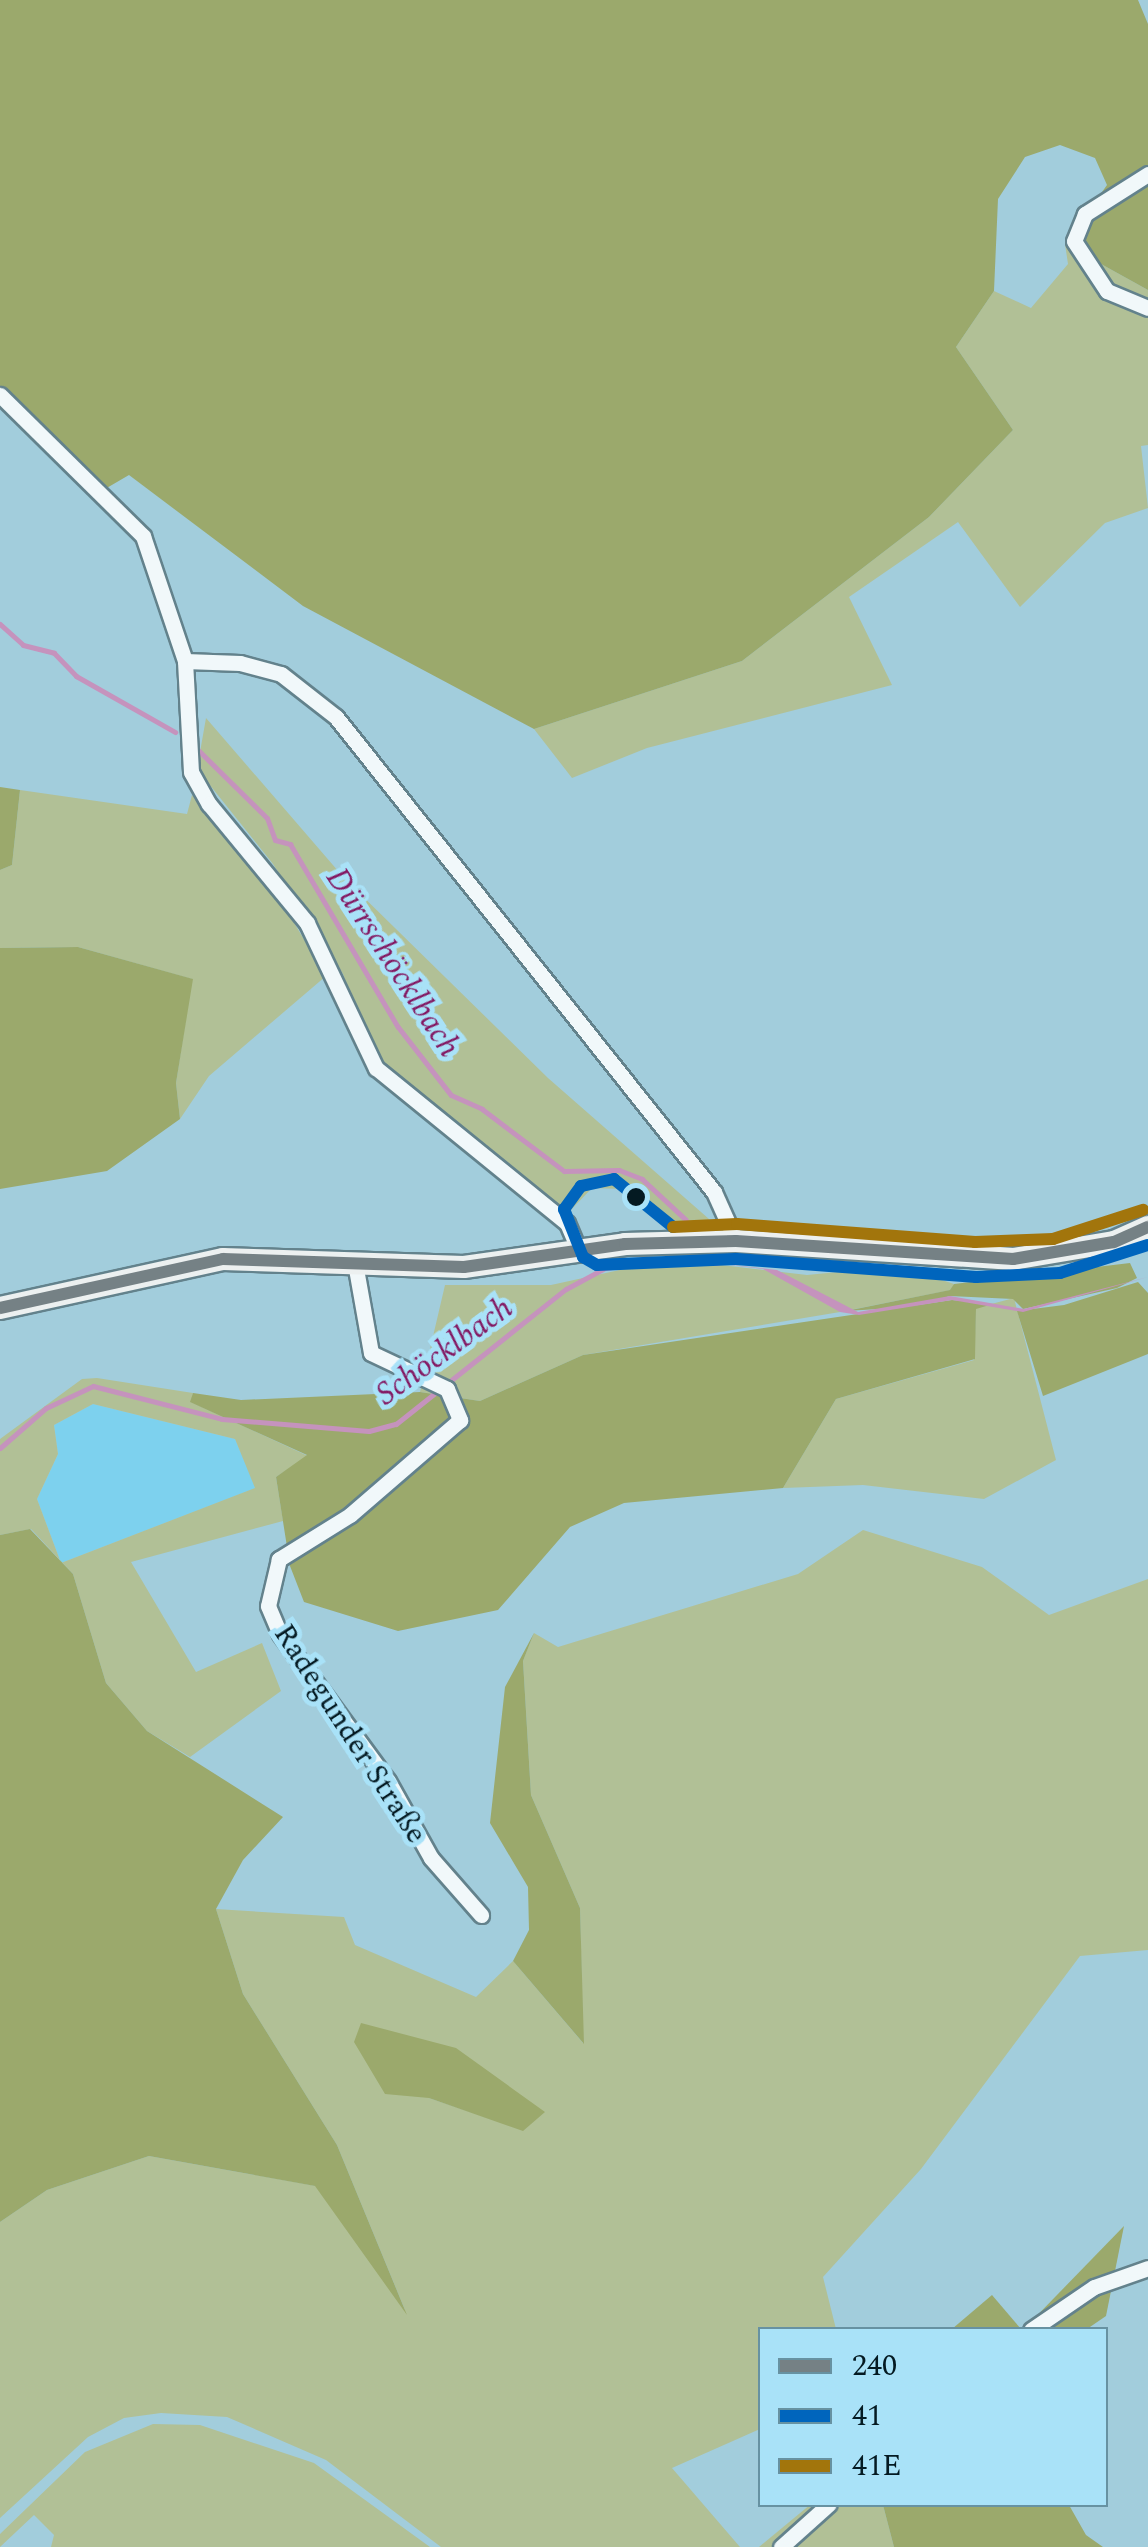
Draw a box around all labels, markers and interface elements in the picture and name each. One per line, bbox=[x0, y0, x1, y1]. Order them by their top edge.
water label: Dürrschöcklbach bbox=[317, 861, 467, 1065]
unlabelled marker bbox=[626, 1187, 646, 1207]
water label: Schöcklbach bbox=[369, 1290, 521, 1414]
street label: Radegunder Straße bbox=[266, 1618, 434, 1850]
legend bbox=[758, 2327, 1108, 2507]
text: 240 bbox=[852, 2343, 897, 2389]
text: 41 bbox=[852, 2393, 882, 2439]
text: 41E bbox=[852, 2443, 902, 2489]

